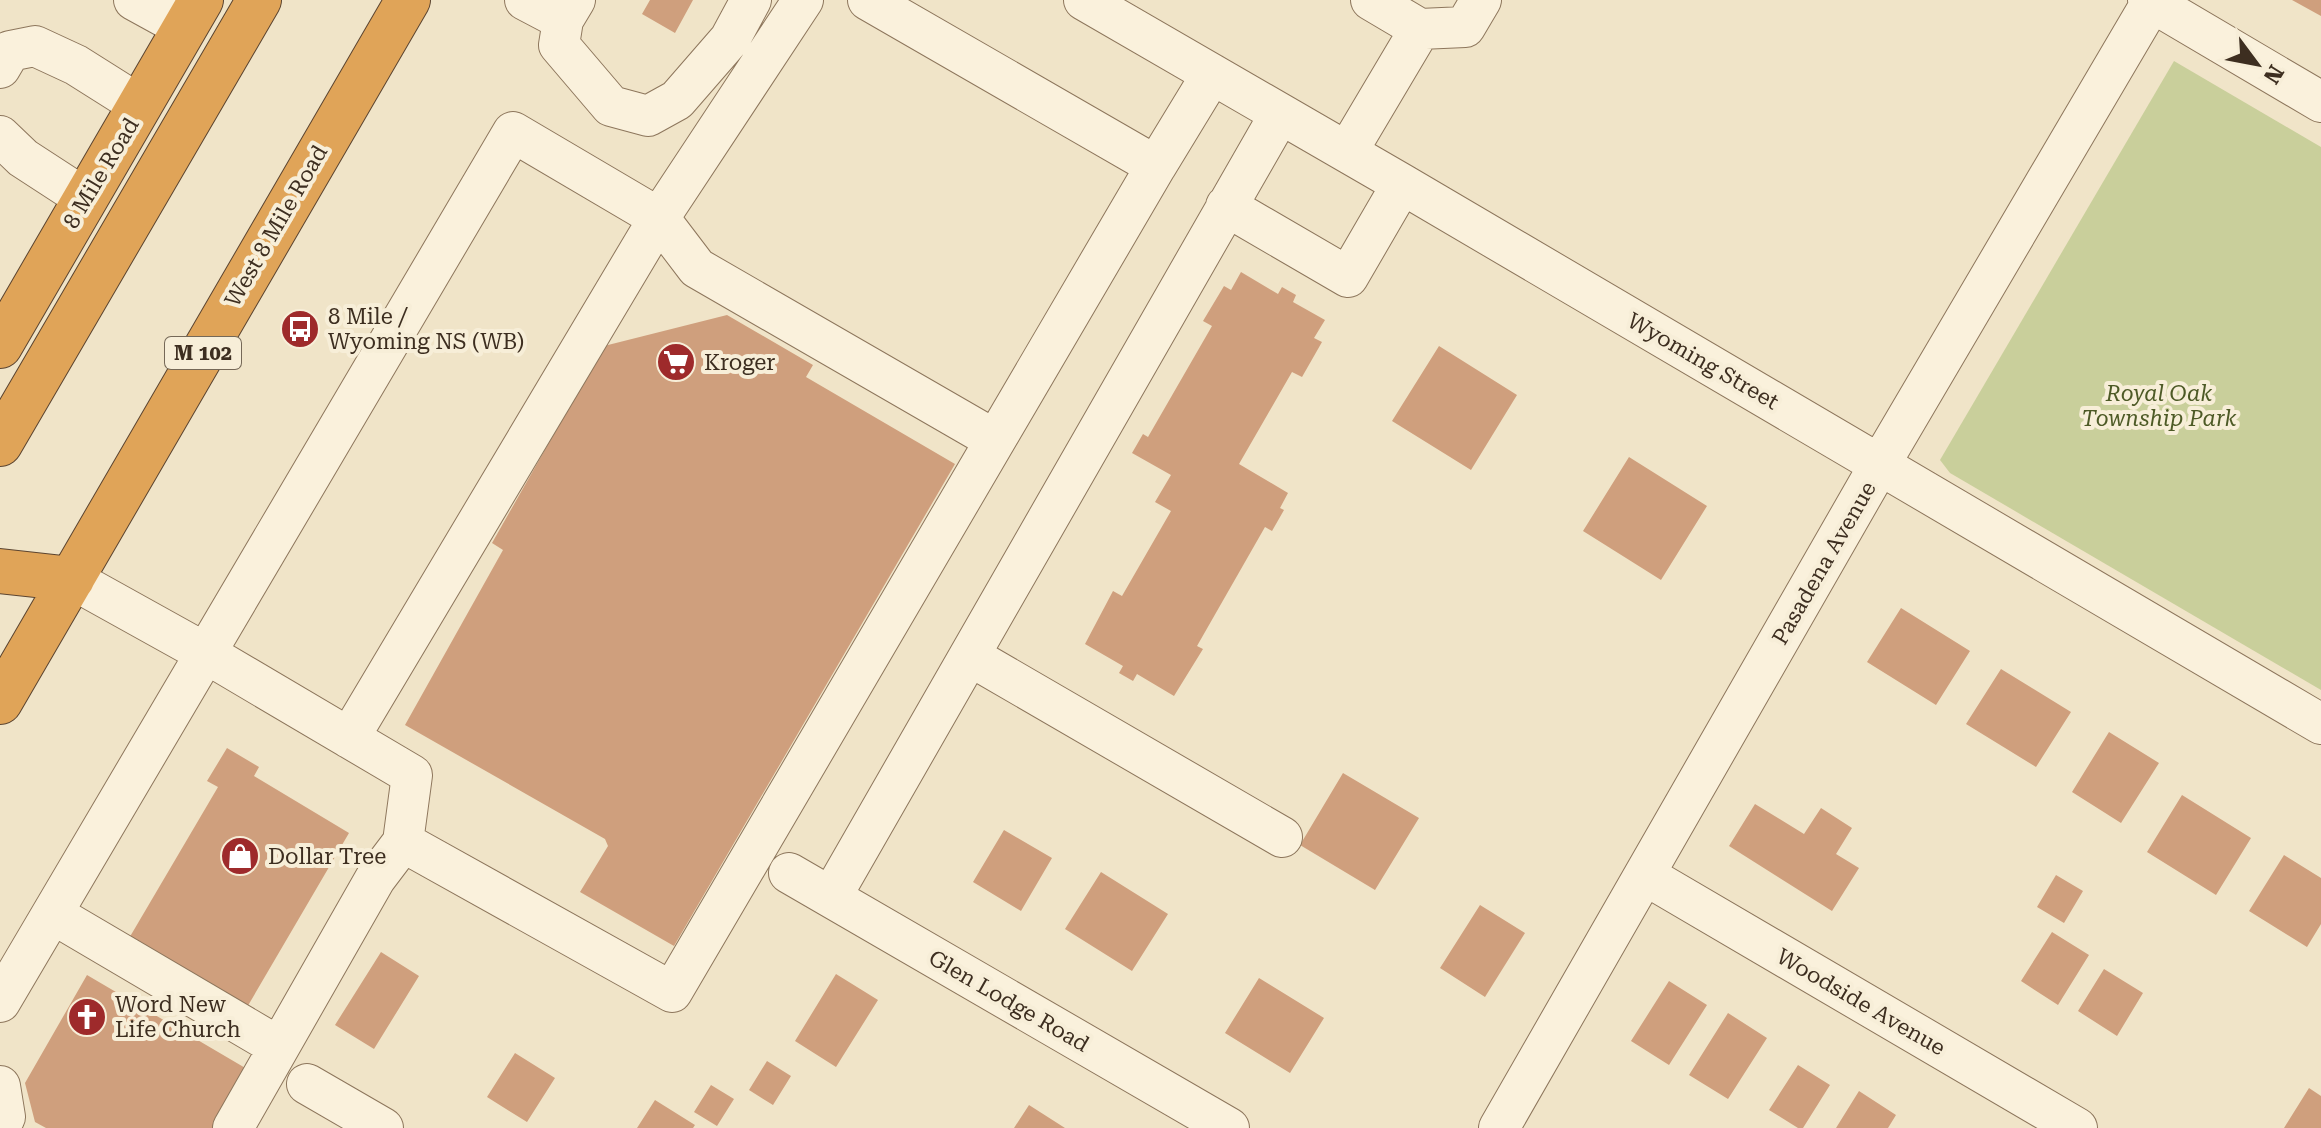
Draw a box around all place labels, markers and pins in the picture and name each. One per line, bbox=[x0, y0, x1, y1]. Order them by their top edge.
place label: 8 Mile / Wyoming NS (WB) bbox=[328, 304, 524, 354]
bus stop icon: 8 Mile / Wyoming NS (WB) bbox=[279, 308, 321, 350]
supermarket icon: Kroger bbox=[655, 341, 697, 383]
place label: Kroger bbox=[704, 350, 775, 375]
shop icon: Dollar Tree bbox=[219, 835, 261, 877]
place label: Dollar Tree bbox=[268, 844, 386, 869]
place label: Word New Life Church bbox=[115, 992, 241, 1042]
church icon: Word New Life Church bbox=[66, 996, 108, 1038]

